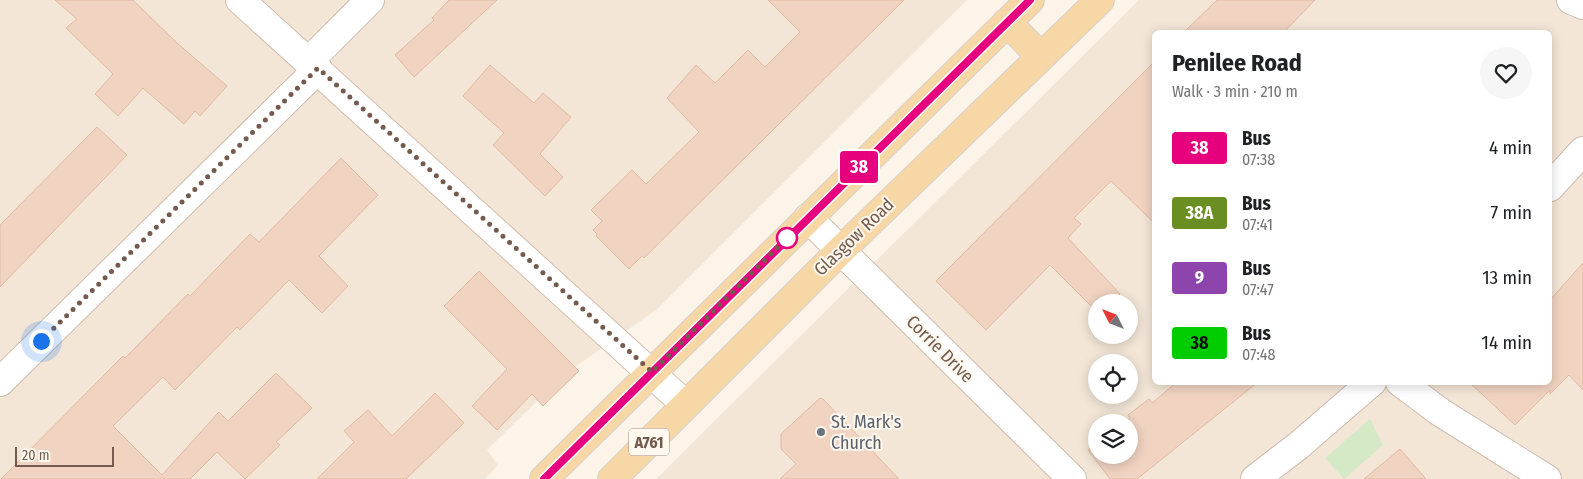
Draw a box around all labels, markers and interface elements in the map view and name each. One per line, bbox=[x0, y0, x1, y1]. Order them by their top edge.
button: heart bbox=[1480, 47, 1532, 99]
text: Penilee Road bbox=[1172, 49, 1302, 77]
text: Walk · 3 min · 210 m bbox=[1172, 82, 1298, 101]
text: Bus bbox=[1242, 127, 1271, 150]
text: 4 min bbox=[1489, 136, 1532, 159]
text: 38 bbox=[1190, 137, 1209, 159]
text: 07:38 bbox=[1242, 150, 1275, 169]
line badge: 38 bbox=[836, 151, 882, 183]
text: 38 bbox=[850, 156, 868, 178]
text: Bus bbox=[1242, 192, 1271, 215]
street label: Glasgow Road bbox=[810, 194, 898, 280]
text: 7 min bbox=[1490, 201, 1532, 224]
text: 38A bbox=[1186, 202, 1213, 224]
text: 07:41 bbox=[1242, 215, 1273, 234]
unlabelled marker bbox=[776, 227, 798, 249]
text: Bus bbox=[1242, 257, 1271, 280]
text: 13 min bbox=[1482, 266, 1532, 289]
text: 9 bbox=[1195, 267, 1204, 289]
text: 07:47 bbox=[1242, 280, 1274, 299]
north arrow bbox=[1088, 294, 1138, 344]
map controls bbox=[1088, 294, 1138, 464]
street label: Corrie Drive bbox=[902, 311, 978, 387]
text: Bus bbox=[1242, 322, 1271, 345]
your location bbox=[29, 329, 54, 354]
text: 14 min bbox=[1482, 331, 1532, 354]
text: 38 bbox=[1190, 332, 1209, 354]
text: 07:48 bbox=[1242, 345, 1276, 364]
button: locate bbox=[1088, 354, 1138, 404]
place label: St. Mark's Church bbox=[831, 411, 902, 454]
button: layers bbox=[1088, 414, 1138, 464]
marker: St. Mark's Church bbox=[815, 426, 827, 438]
road number: A761 bbox=[629, 428, 669, 456]
scale bar bbox=[15, 444, 114, 467]
text: 20 m bbox=[22, 447, 50, 464]

